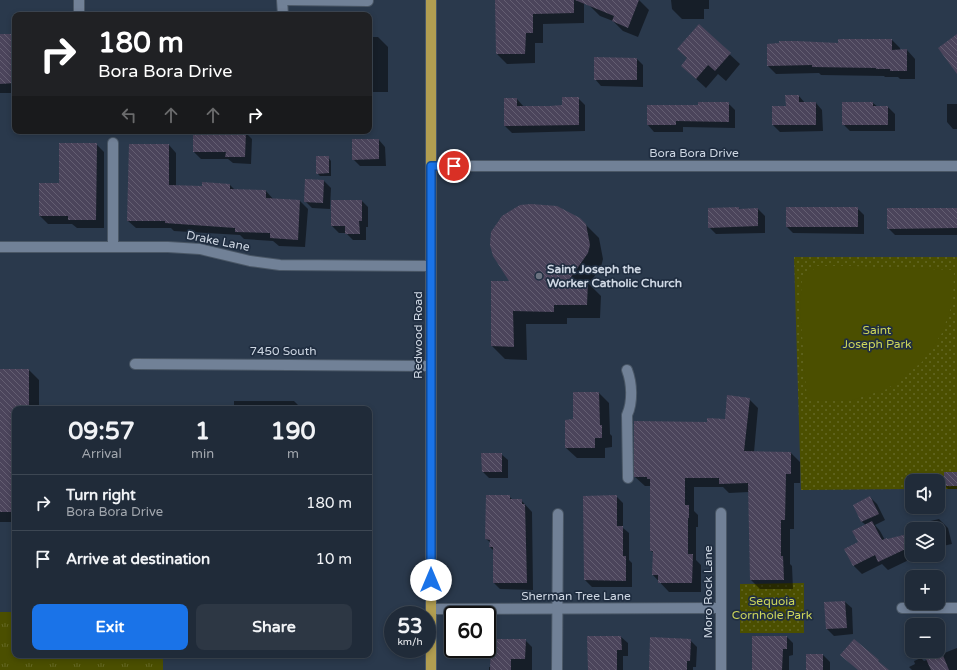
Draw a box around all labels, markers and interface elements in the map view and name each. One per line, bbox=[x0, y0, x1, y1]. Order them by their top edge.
text: 180 m bbox=[98, 26, 184, 60]
icon: right bbox=[32, 28, 84, 80]
text: Bora Bora Drive bbox=[98, 60, 232, 82]
icon: left bbox=[118, 104, 140, 126]
icon: ahead bbox=[160, 104, 182, 126]
icon: ahead bbox=[202, 104, 224, 126]
icon: right bbox=[244, 104, 266, 126]
street label: Bora Bora Drive bbox=[649, 146, 739, 160]
pin bbox=[437, 149, 471, 183]
icon: arrive bbox=[443, 155, 465, 177]
street label: Drake Lane bbox=[185, 228, 251, 254]
place label: Saint Joseph the Worker Catholic Church bbox=[547, 262, 682, 290]
marker: Saint Joseph the Worker Catholic Church bbox=[534, 271, 544, 281]
street label: Redwood Road bbox=[411, 291, 425, 379]
park label: Saint Joseph Park bbox=[842, 323, 912, 351]
street label: 7450 South bbox=[249, 344, 317, 358]
text: 09:57 bbox=[68, 417, 135, 446]
text: 1 bbox=[195, 417, 210, 446]
text: 190 bbox=[270, 417, 316, 446]
text: Arrival bbox=[81, 446, 122, 462]
text: min bbox=[191, 446, 214, 462]
text: m bbox=[287, 446, 299, 462]
map controls bbox=[905, 474, 945, 658]
button: sound bbox=[905, 474, 945, 514]
text: Turn right bbox=[66, 486, 136, 504]
icon: right bbox=[32, 492, 54, 514]
text: 180 m bbox=[306, 494, 352, 512]
text: Bora Bora Drive bbox=[66, 504, 163, 520]
button: layers bbox=[905, 522, 945, 562]
street label: Moro Rock Lane bbox=[701, 545, 715, 639]
icon: arrive bbox=[32, 548, 54, 570]
text: Arrive at destination bbox=[66, 550, 210, 568]
text: 10 m bbox=[315, 550, 352, 568]
position arrow bbox=[410, 559, 452, 601]
button: + bbox=[905, 570, 945, 610]
street label: Sherman Tree Lane bbox=[521, 589, 631, 603]
park label: Sequoia Cornhole Park bbox=[732, 594, 813, 622]
button: Exit bbox=[32, 604, 188, 650]
button: Share bbox=[196, 604, 352, 650]
speed limit sign: 60 bbox=[444, 606, 496, 658]
text: 53 bbox=[397, 615, 423, 639]
button: − bbox=[905, 618, 945, 658]
text: km/h bbox=[397, 636, 423, 648]

